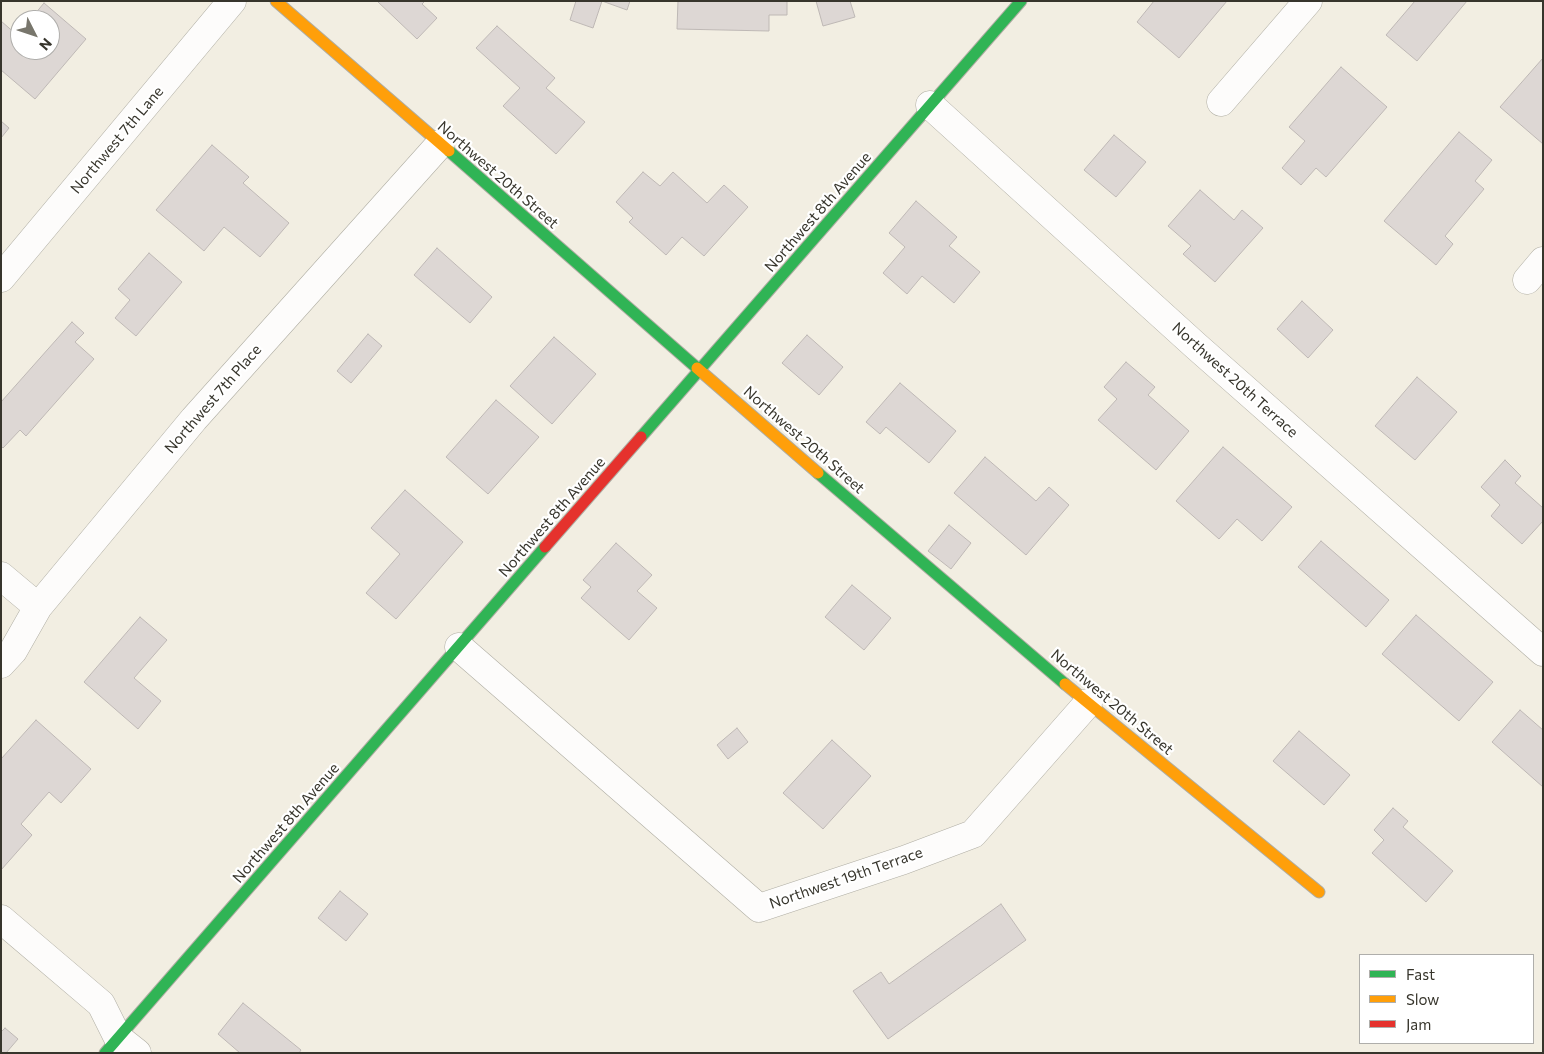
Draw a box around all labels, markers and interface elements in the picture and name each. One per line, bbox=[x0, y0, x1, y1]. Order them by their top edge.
north arrow bbox=[10, 10, 60, 60]
text: N bbox=[36, 35, 56, 54]
street label: Northwest 7th Lane bbox=[67, 83, 167, 197]
street label: Northwest 20th Street bbox=[434, 118, 562, 232]
street label: Northwest 8th Avenue bbox=[761, 148, 875, 276]
street label: Northwest 20th Terrace bbox=[1168, 319, 1302, 441]
street label: Northwest 7th Place bbox=[161, 341, 265, 457]
street label: Northwest 20th Street bbox=[740, 383, 868, 497]
street label: Northwest 8th Avenue bbox=[495, 453, 609, 581]
street label: Northwest 20th Street bbox=[1047, 645, 1177, 759]
street label: Northwest 8th Avenue bbox=[229, 759, 343, 887]
street label: Northwest 19th Terrace bbox=[767, 843, 925, 913]
legend bbox=[1359, 954, 1534, 1044]
text: Fast bbox=[1406, 965, 1435, 983]
text: Slow bbox=[1406, 990, 1439, 1008]
text: Jam bbox=[1406, 1015, 1431, 1033]

